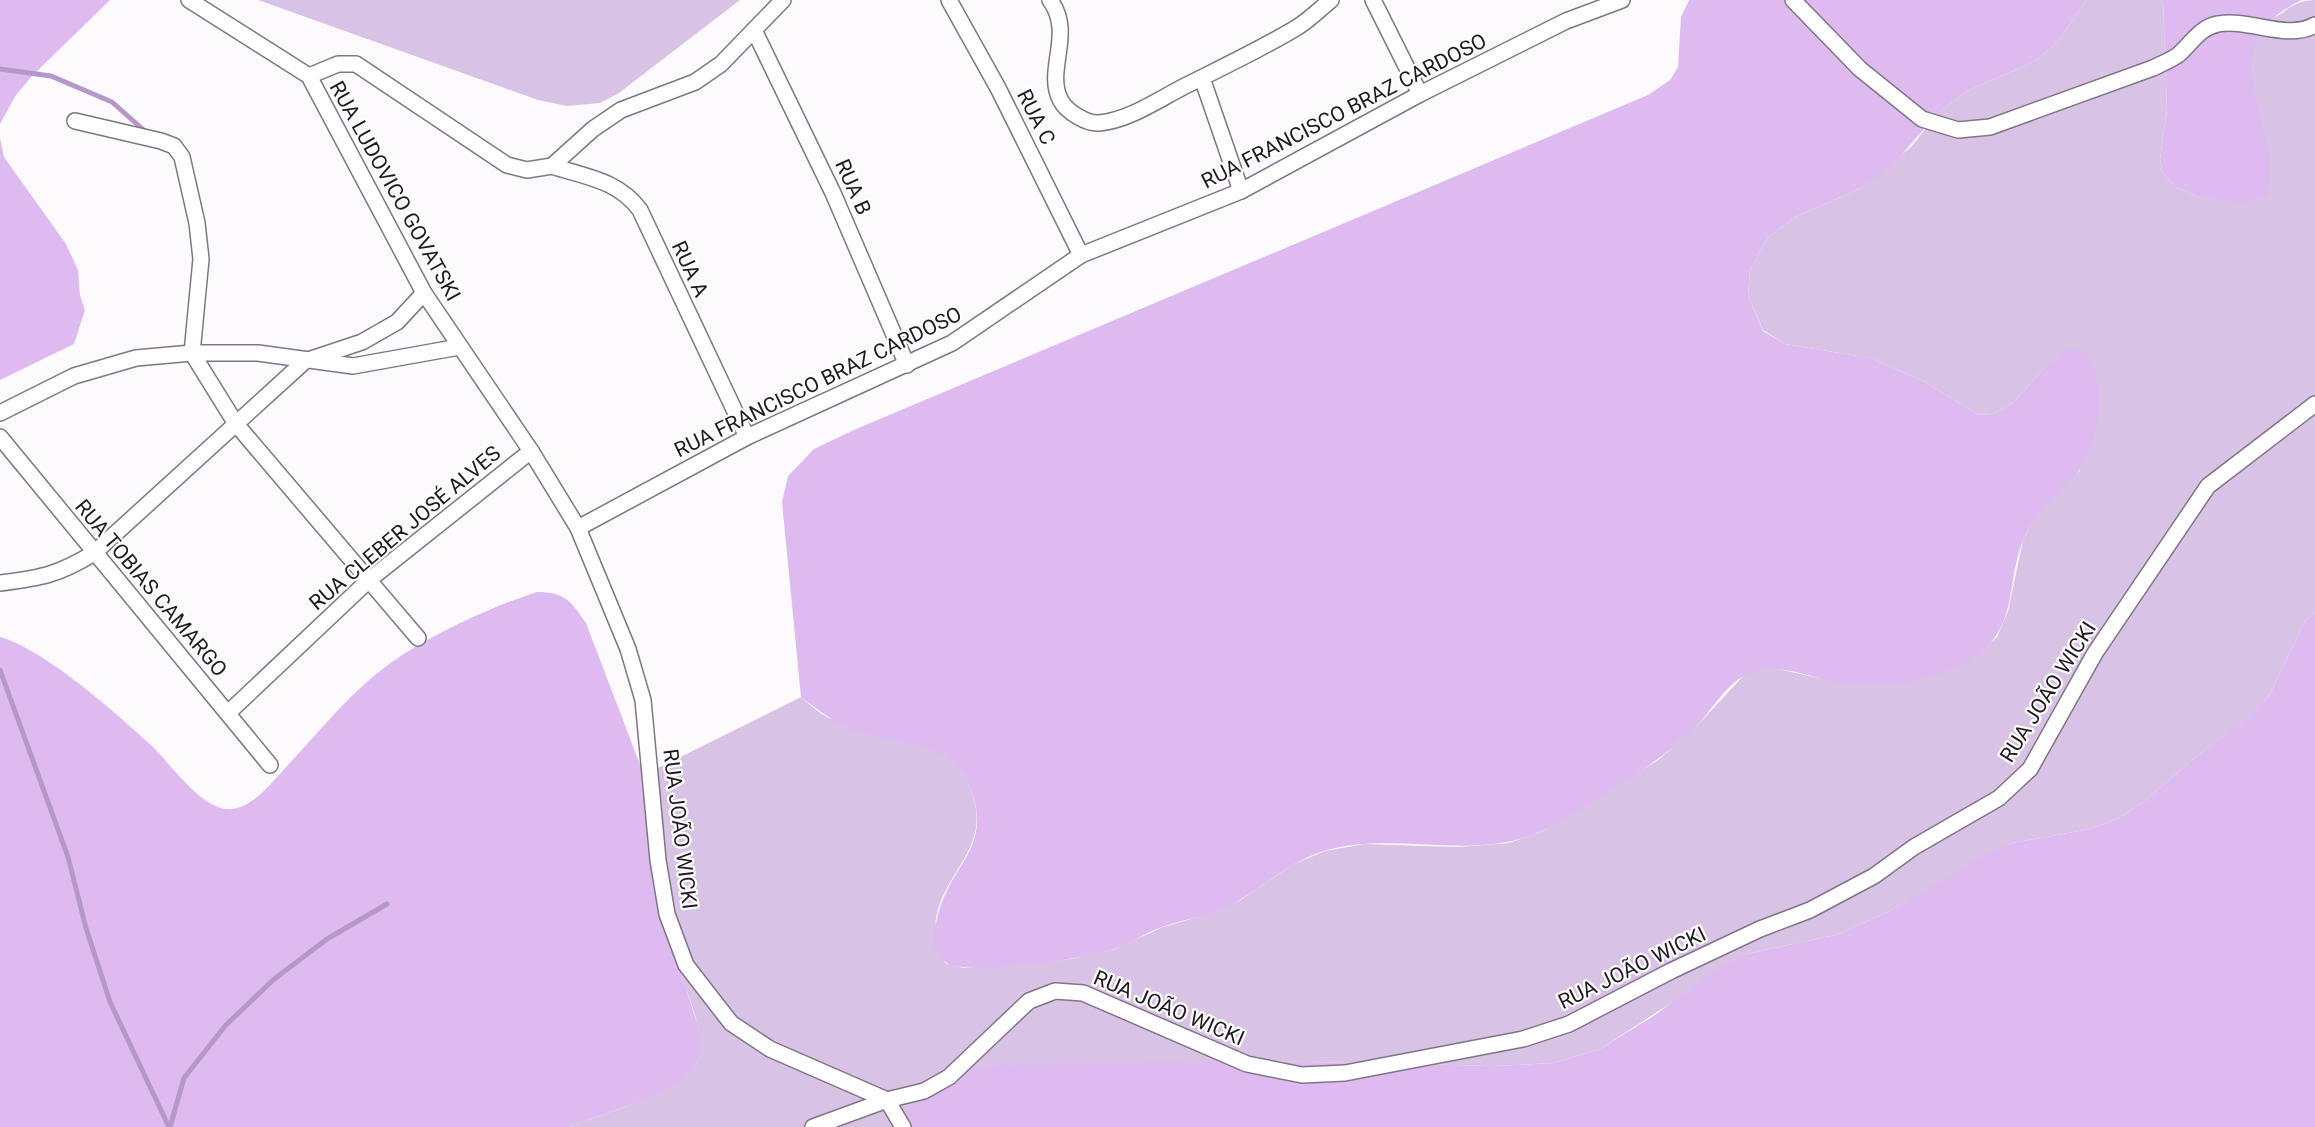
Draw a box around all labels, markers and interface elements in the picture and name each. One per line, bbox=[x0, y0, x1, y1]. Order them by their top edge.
street label: RUA FRANCISCO BRAZ CARDOSO bbox=[1197, 28, 1491, 194]
street label: RUA LUDOVICO GOVATSKI bbox=[325, 77, 465, 305]
street label: RUA C bbox=[1012, 85, 1060, 149]
street label: RUA B bbox=[830, 155, 876, 219]
street label: RUA A bbox=[667, 237, 713, 301]
street label: RUA FRANCISCO BRAZ CARDOSO bbox=[670, 302, 966, 462]
street label: RUA CLEBER JOSÉ ALVES bbox=[305, 441, 505, 615]
street label: RUA TOBIAS CAMARGO bbox=[70, 495, 232, 681]
street label: RUA JOÃO WICKI bbox=[1995, 617, 2101, 767]
street label: RUA JOÃO WICKI bbox=[658, 748, 702, 910]
street label: RUA JOÃO WICKI bbox=[1554, 922, 1710, 1014]
street label: RUA JOÃO WICKI bbox=[1090, 965, 1248, 1051]

